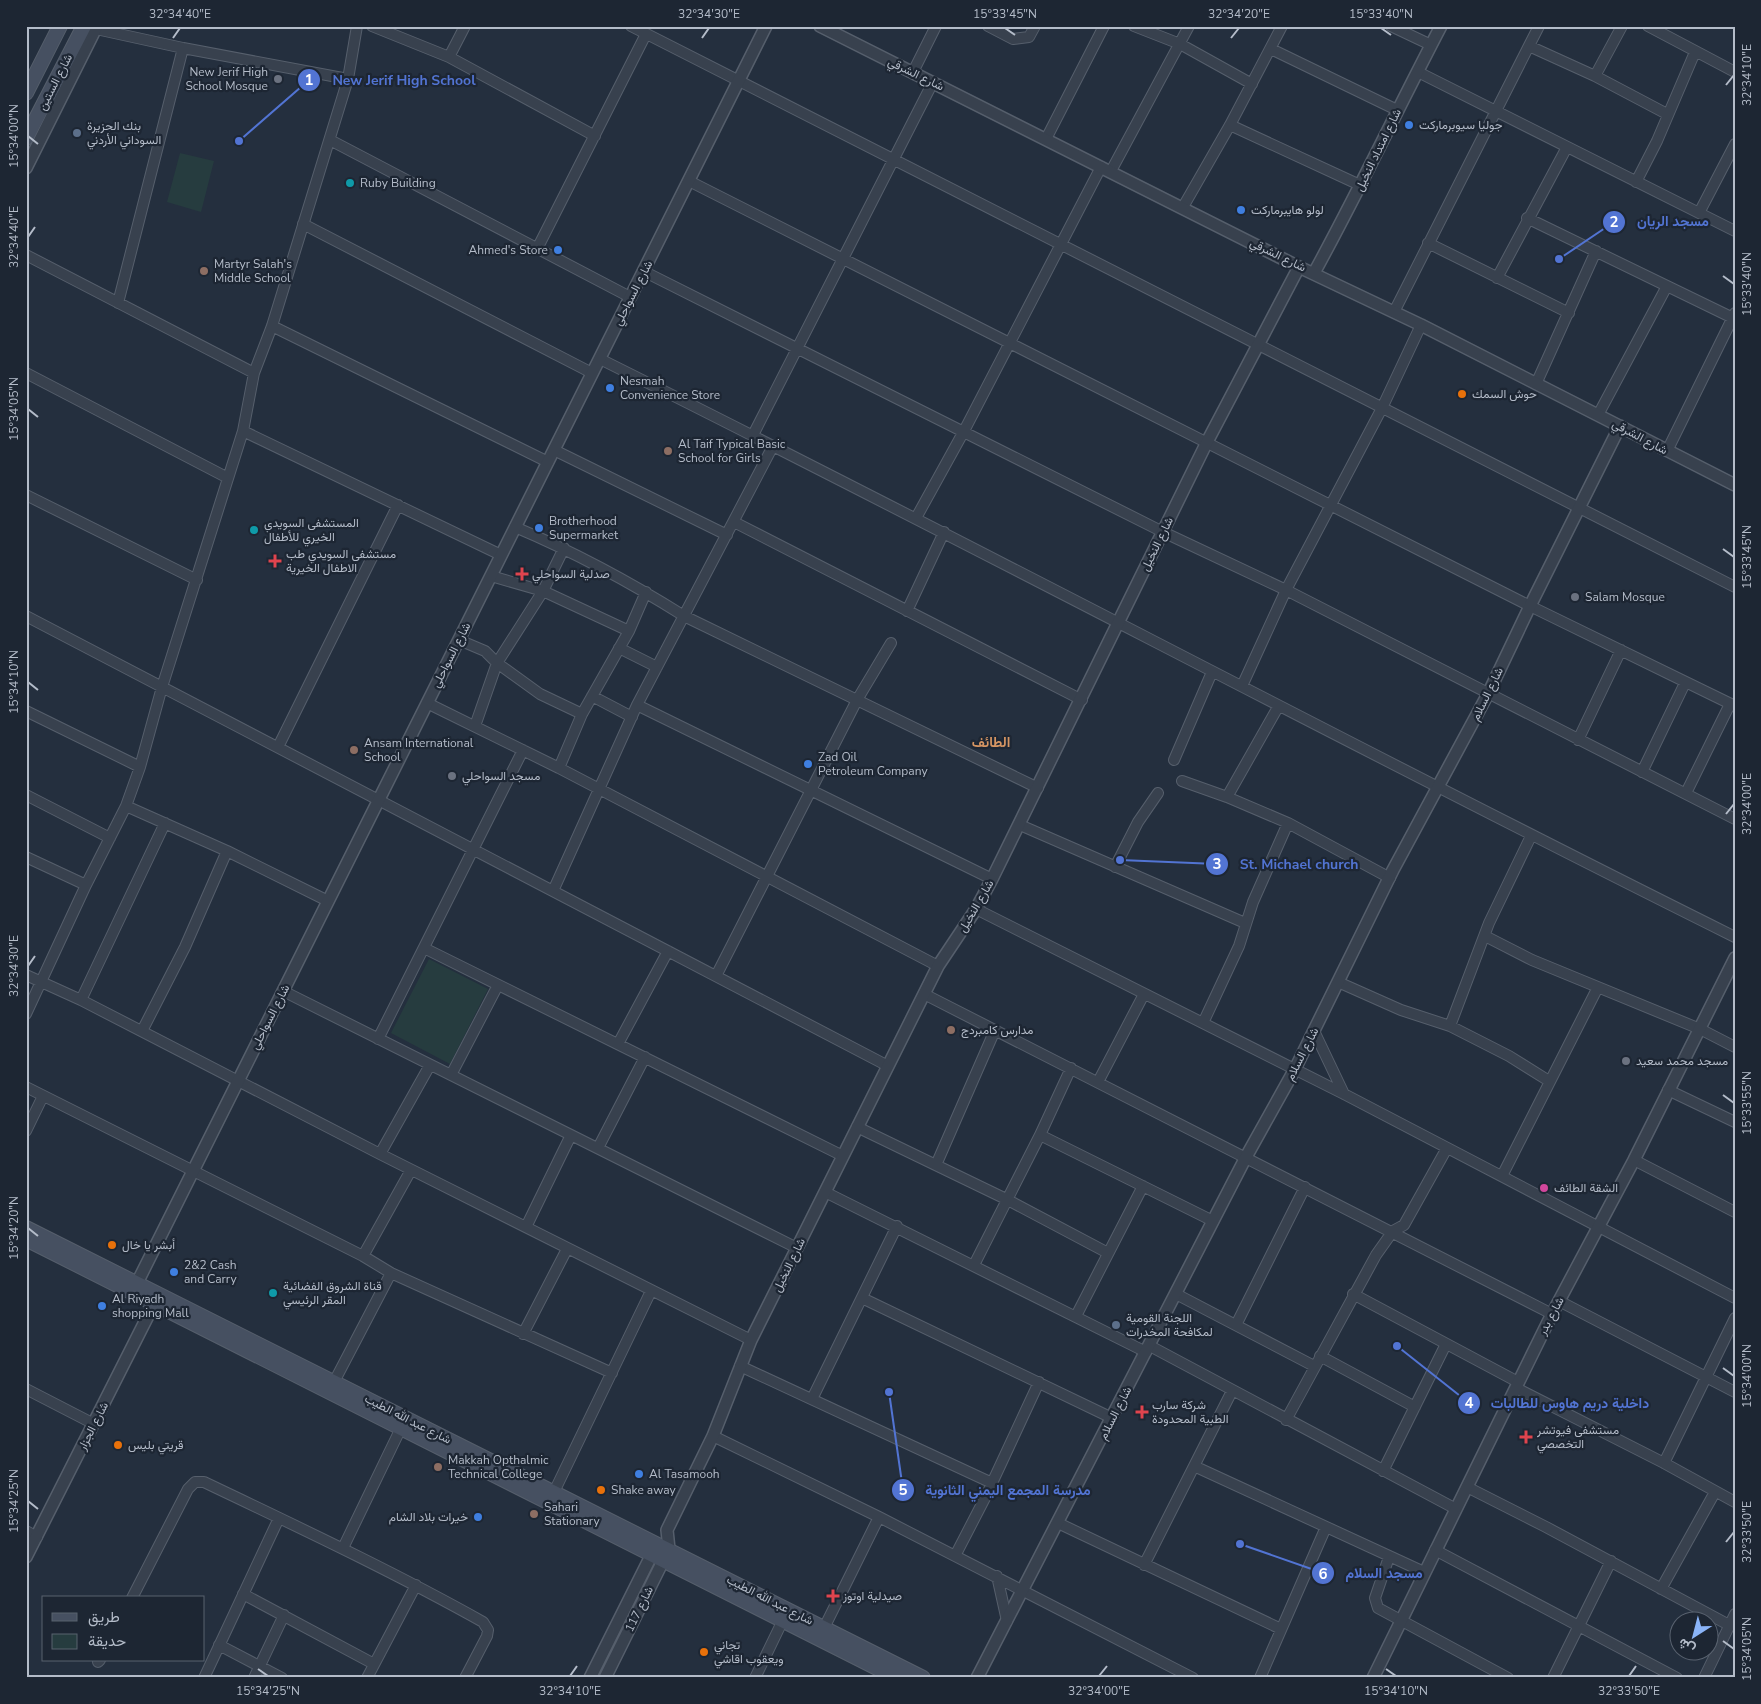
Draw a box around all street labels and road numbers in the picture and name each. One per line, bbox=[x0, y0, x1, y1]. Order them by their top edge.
street label: شارع الستين bbox=[34, 51, 77, 113]
street label: شارع الشرقي bbox=[884, 54, 947, 96]
street label: شارع امتداد النخيل bbox=[1351, 106, 1406, 194]
street label: شارع الشرقي bbox=[1246, 235, 1309, 277]
street label: شارع السواحلي bbox=[610, 258, 658, 329]
street label: شارع الشرقي bbox=[1609, 416, 1671, 460]
street label: شارع النخيل bbox=[1137, 514, 1178, 574]
street label: شارع السواحلي bbox=[428, 620, 476, 691]
street label: شارع السلام bbox=[1467, 664, 1508, 724]
street label: شارع النخيل bbox=[954, 877, 998, 936]
street label: شارع السواحلي bbox=[247, 982, 295, 1053]
street label: شارع السلام bbox=[1282, 1025, 1323, 1084]
street label: شارع النخيل bbox=[769, 1235, 810, 1295]
street label: شارع بدر bbox=[1534, 1294, 1569, 1339]
street label: شارع السلام bbox=[1095, 1384, 1136, 1443]
street label: شارع عبد الله الطيب bbox=[362, 1390, 454, 1449]
street label: شارع الجزار bbox=[74, 1399, 113, 1454]
street label: شارع عبد الله الطيب bbox=[724, 1571, 816, 1630]
street label: شارع 117 bbox=[621, 1584, 658, 1635]

